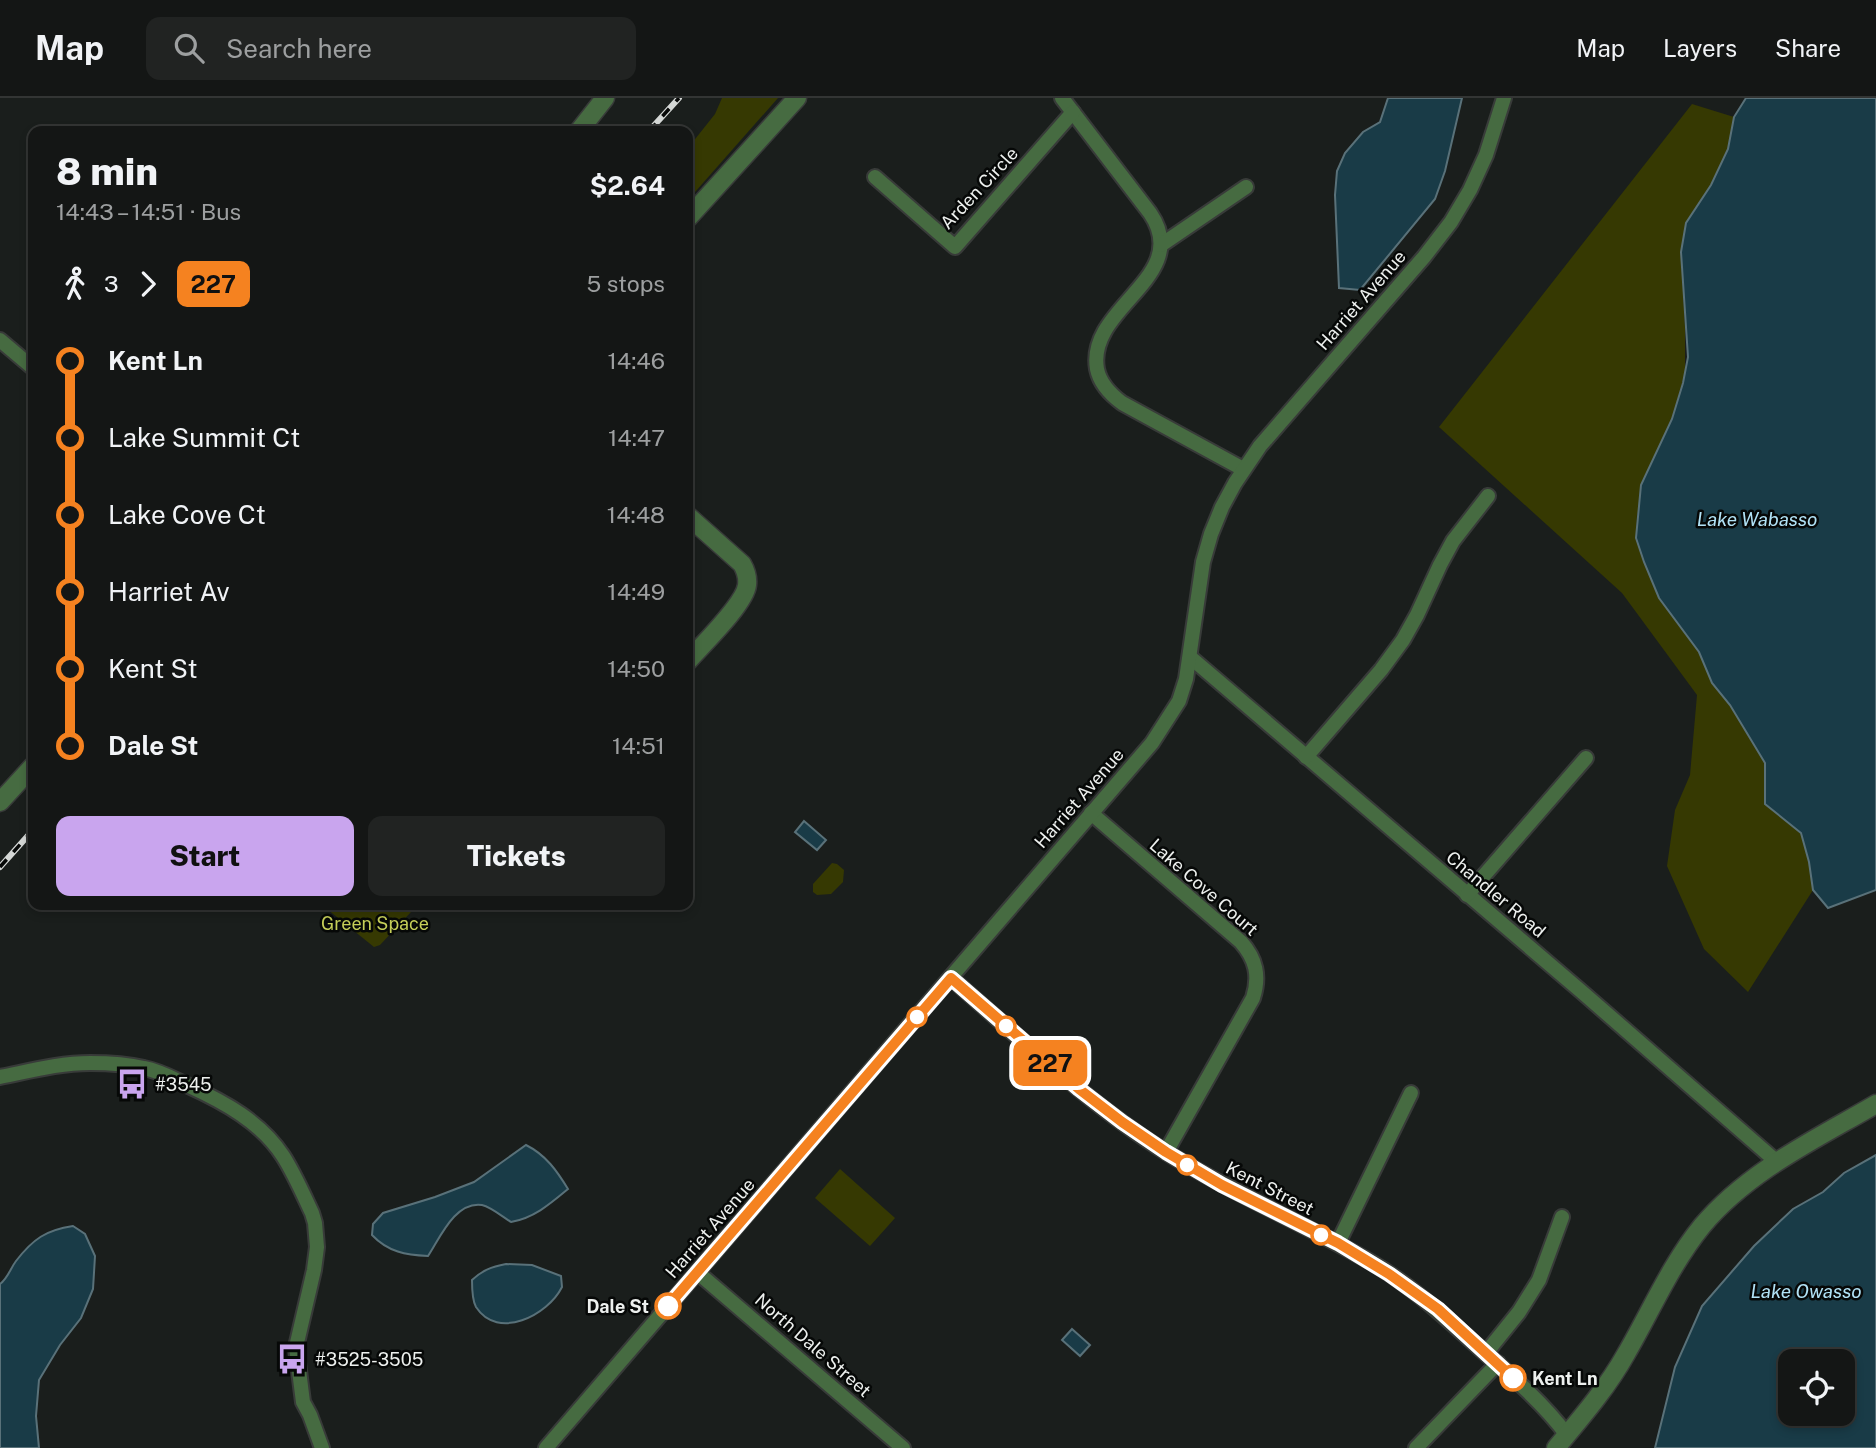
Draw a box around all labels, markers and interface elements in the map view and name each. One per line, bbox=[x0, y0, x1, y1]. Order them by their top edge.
search box bbox=[146, 17, 636, 80]
text: Map bbox=[35, 29, 104, 67]
icon: search bbox=[170, 29, 208, 67]
text: Search here bbox=[226, 33, 372, 64]
text: Map bbox=[1576, 34, 1625, 62]
text: Layers bbox=[1663, 34, 1737, 62]
text: Share bbox=[1775, 34, 1841, 62]
street label: Arden Circle bbox=[936, 143, 1022, 233]
text: 8 min bbox=[56, 149, 158, 194]
text: $2.64 bbox=[590, 170, 665, 201]
text: 14:43 – 14:51 · Bus bbox=[56, 198, 241, 225]
street label: Harriet Avenue bbox=[1312, 246, 1410, 354]
icon: walk bbox=[56, 265, 94, 303]
icon: forward bbox=[129, 265, 167, 303]
text: 3 bbox=[104, 270, 119, 297]
text: 227 bbox=[191, 270, 236, 298]
text: 5 stops bbox=[586, 270, 665, 297]
text: Kent Ln bbox=[108, 345, 203, 376]
text: 14:46 bbox=[607, 347, 665, 374]
text: Lake Summit Ct bbox=[108, 422, 300, 453]
text: 14:47 bbox=[608, 424, 665, 451]
text: Lake Cove Ct bbox=[108, 499, 266, 530]
text: 14:48 bbox=[607, 501, 665, 528]
water label: Lake Wabasso bbox=[1697, 508, 1817, 530]
text: Harriet Av bbox=[108, 576, 230, 607]
text: 14:49 bbox=[607, 578, 665, 605]
text: Kent St bbox=[108, 653, 198, 684]
text: 14:50 bbox=[607, 655, 665, 682]
text: Dale St bbox=[108, 730, 198, 761]
text: 14:51 bbox=[612, 732, 665, 759]
street label: Harriet Avenue bbox=[1030, 744, 1128, 852]
button: Start bbox=[56, 816, 354, 896]
button: Tickets bbox=[368, 816, 665, 896]
street label: Lake Cove Court bbox=[1146, 834, 1262, 940]
street label: Chandler Road bbox=[1442, 846, 1550, 942]
park label: Green Space bbox=[321, 913, 429, 934]
unlabelled marker bbox=[907, 1007, 927, 1027]
unlabelled marker bbox=[996, 1016, 1016, 1036]
line badge: 227 bbox=[1010, 1040, 1090, 1086]
text: 227 bbox=[1027, 1049, 1073, 1077]
bus stop icon: #3545 bbox=[115, 1067, 149, 1101]
place label: #3545 bbox=[155, 1074, 211, 1095]
unlabelled marker bbox=[1177, 1155, 1197, 1175]
street label: Kent Street bbox=[1222, 1157, 1318, 1219]
street label: Harriet Avenue bbox=[661, 1174, 759, 1282]
unlabelled marker bbox=[1311, 1225, 1331, 1245]
water label: Lake Owasso bbox=[1751, 1280, 1861, 1302]
street label: North Dale Street bbox=[751, 1289, 875, 1401]
marker: Dale St bbox=[655, 1293, 681, 1319]
place label: Dale St bbox=[586, 1296, 649, 1317]
bus stop icon: #3525-3505 bbox=[275, 1342, 309, 1376]
place label: #3525-3505 bbox=[315, 1349, 423, 1370]
map controls bbox=[1778, 1349, 1855, 1426]
button: locate bbox=[1778, 1349, 1855, 1426]
marker: Kent Ln bbox=[1500, 1365, 1526, 1391]
place label: Kent Ln bbox=[1532, 1368, 1598, 1389]

